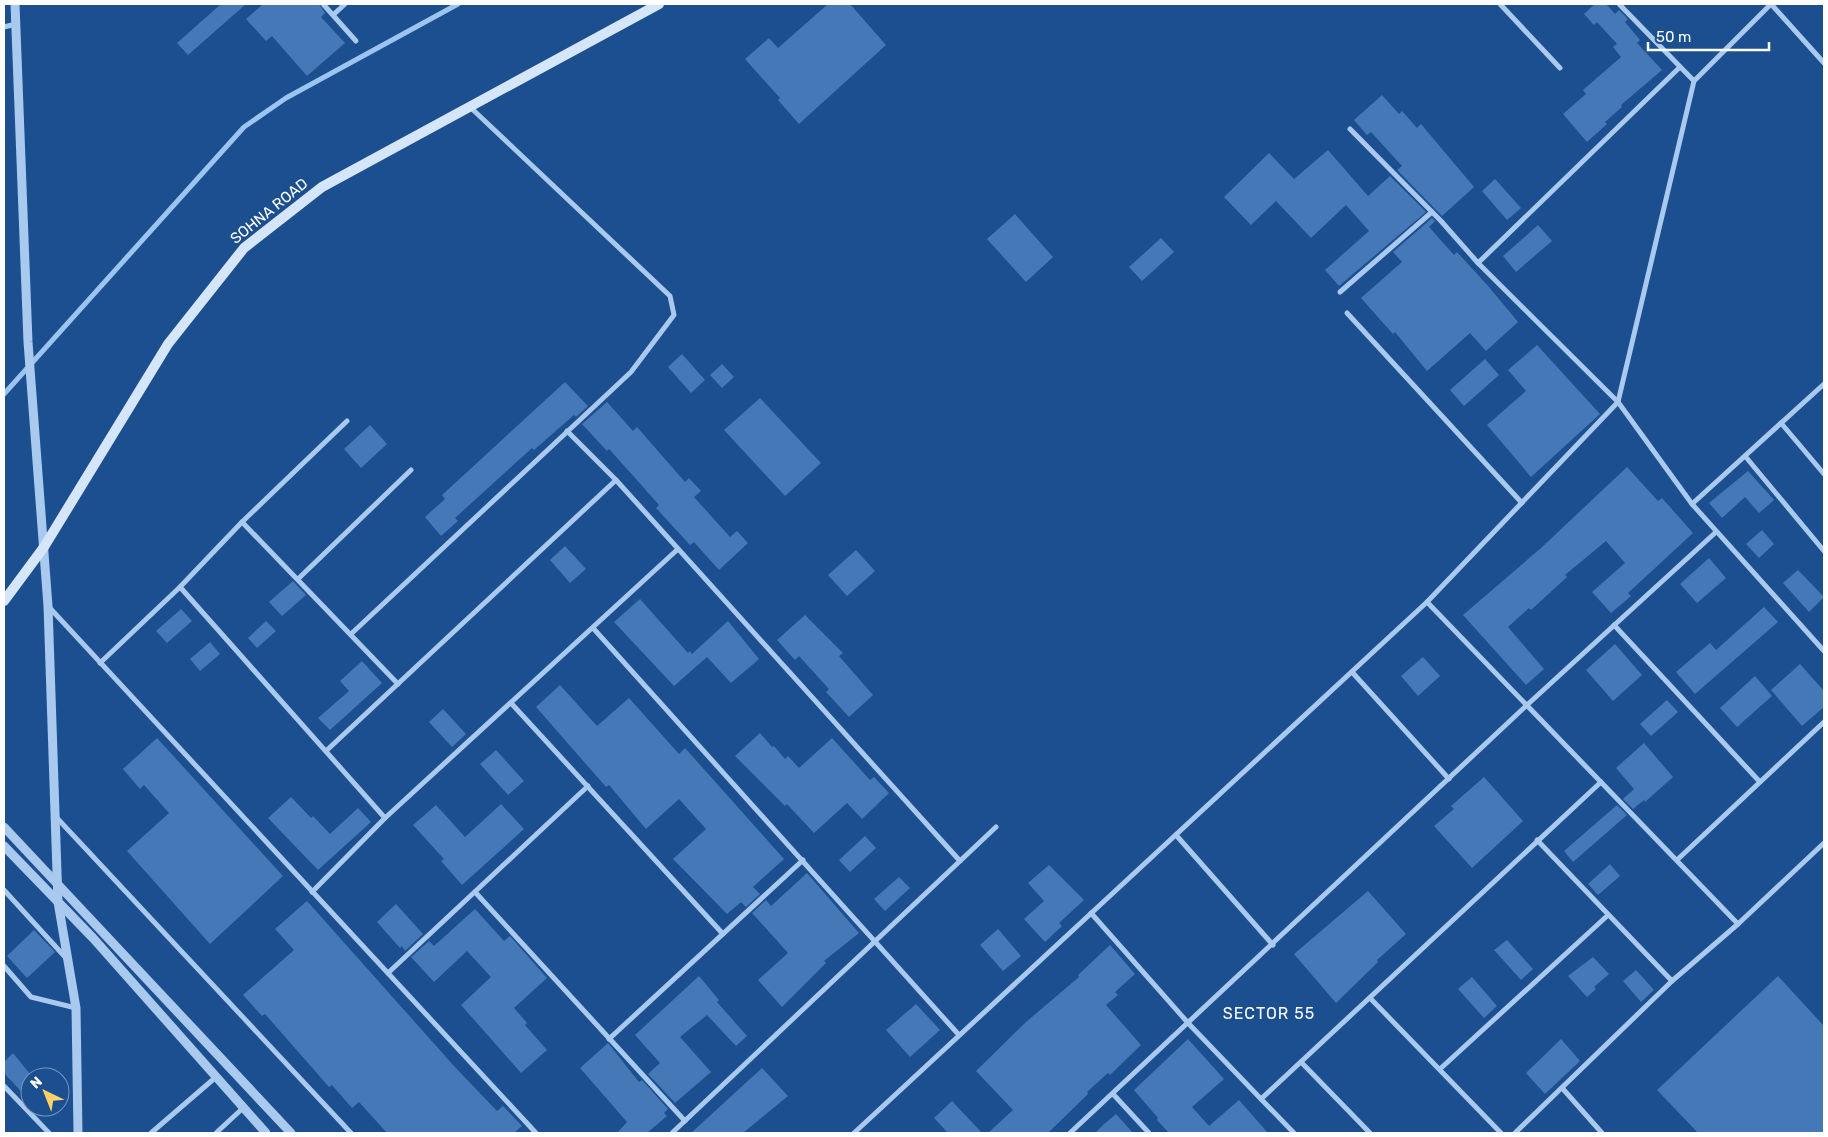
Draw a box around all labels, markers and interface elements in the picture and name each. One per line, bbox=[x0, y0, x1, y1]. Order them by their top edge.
scale bar bbox=[1648, 20, 1769, 52]
text: 50 m bbox=[1656, 28, 1691, 46]
street label: SOHNA ROAD bbox=[227, 174, 311, 248]
district label: SECTOR 55 bbox=[1223, 1004, 1315, 1023]
north arrow bbox=[20, 1067, 70, 1117]
text: N bbox=[27, 1073, 46, 1093]

